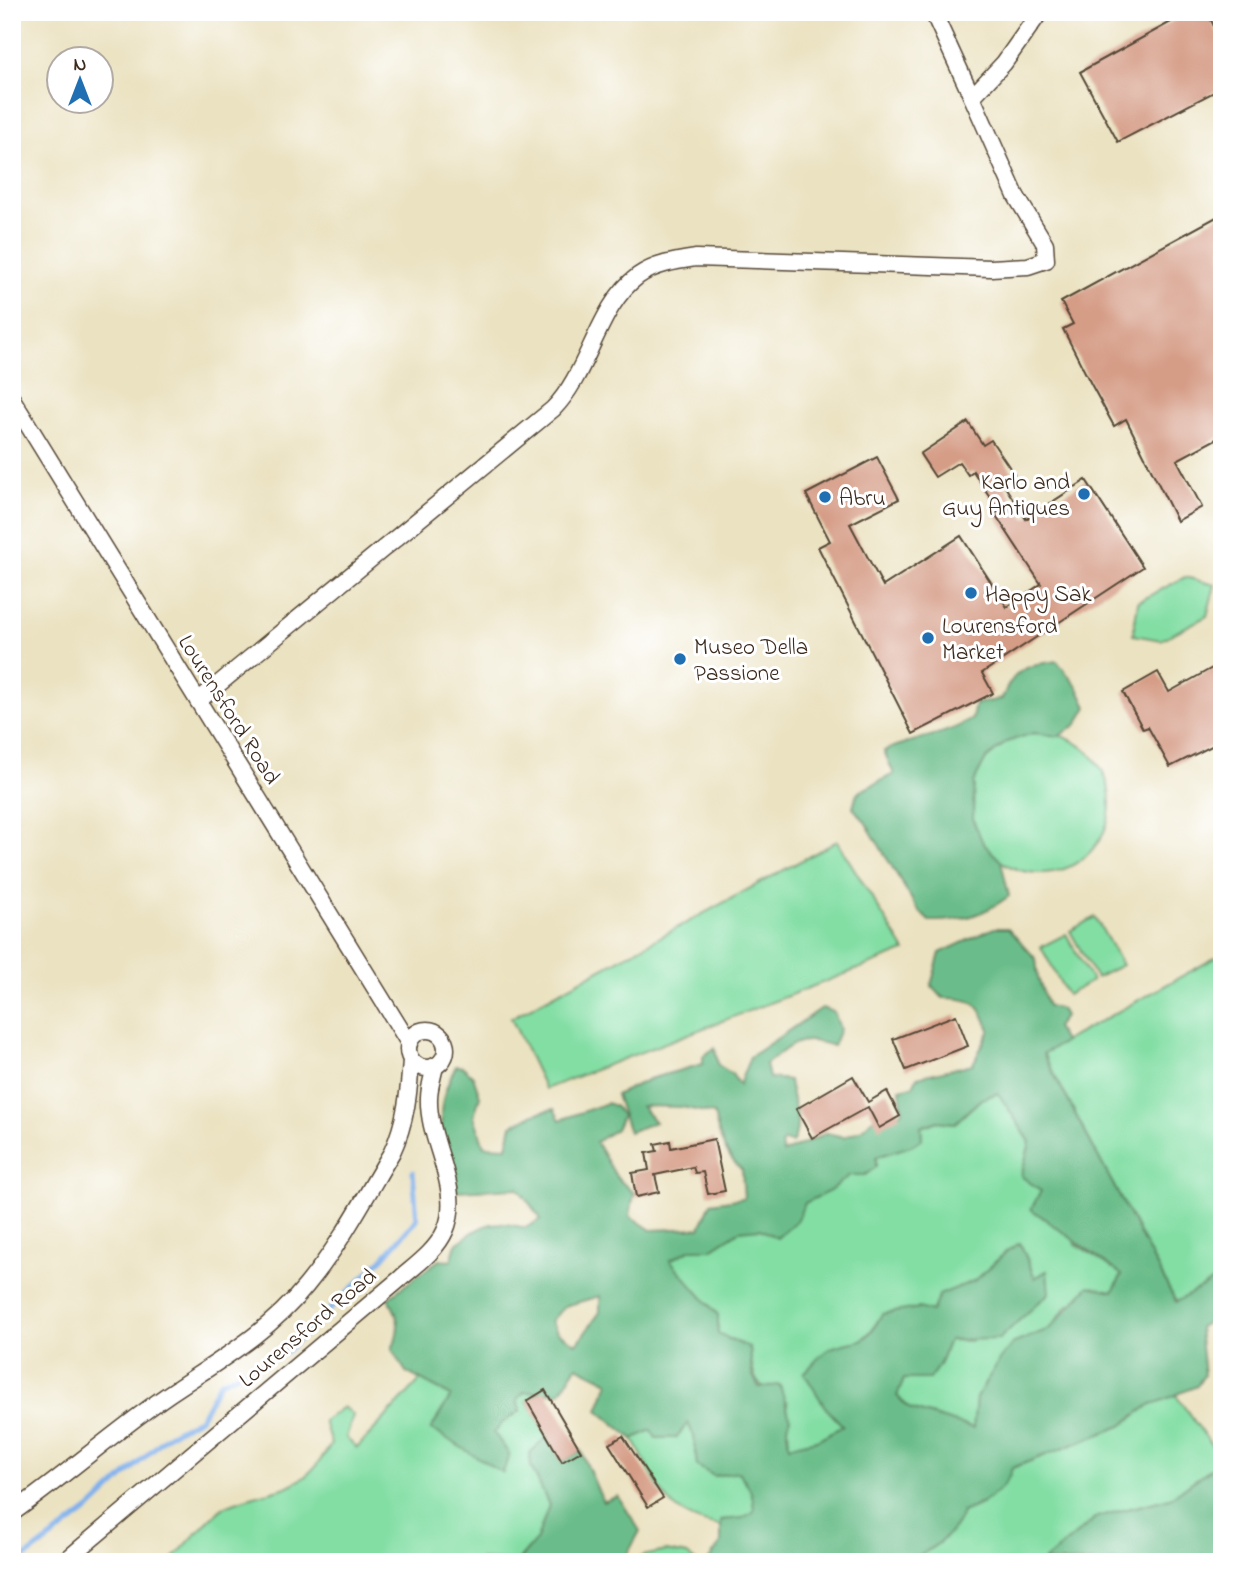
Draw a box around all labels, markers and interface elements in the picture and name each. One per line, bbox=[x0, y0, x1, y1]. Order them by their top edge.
north arrow bbox=[46, 46, 116, 116]
text: N bbox=[74, 52, 87, 79]
place label: Karlo and Guy Antiques bbox=[942, 467, 1070, 528]
place label: Abru bbox=[839, 483, 886, 516]
marker: Karlo and Guy Antiques bbox=[1076, 486, 1092, 502]
marker: Abru bbox=[817, 489, 833, 505]
place label: Happy Sak bbox=[985, 579, 1093, 614]
marker: Happy Sak bbox=[963, 585, 979, 601]
place label: Lourensford Market bbox=[942, 611, 1057, 670]
street label: Lourensford Road bbox=[169, 629, 287, 792]
marker: Lourensford Market bbox=[920, 630, 936, 646]
place label: Museo Della Passione bbox=[694, 632, 808, 691]
marker: Museo Della Passione bbox=[672, 651, 688, 667]
street label: Lourensford Road bbox=[232, 1261, 385, 1397]

